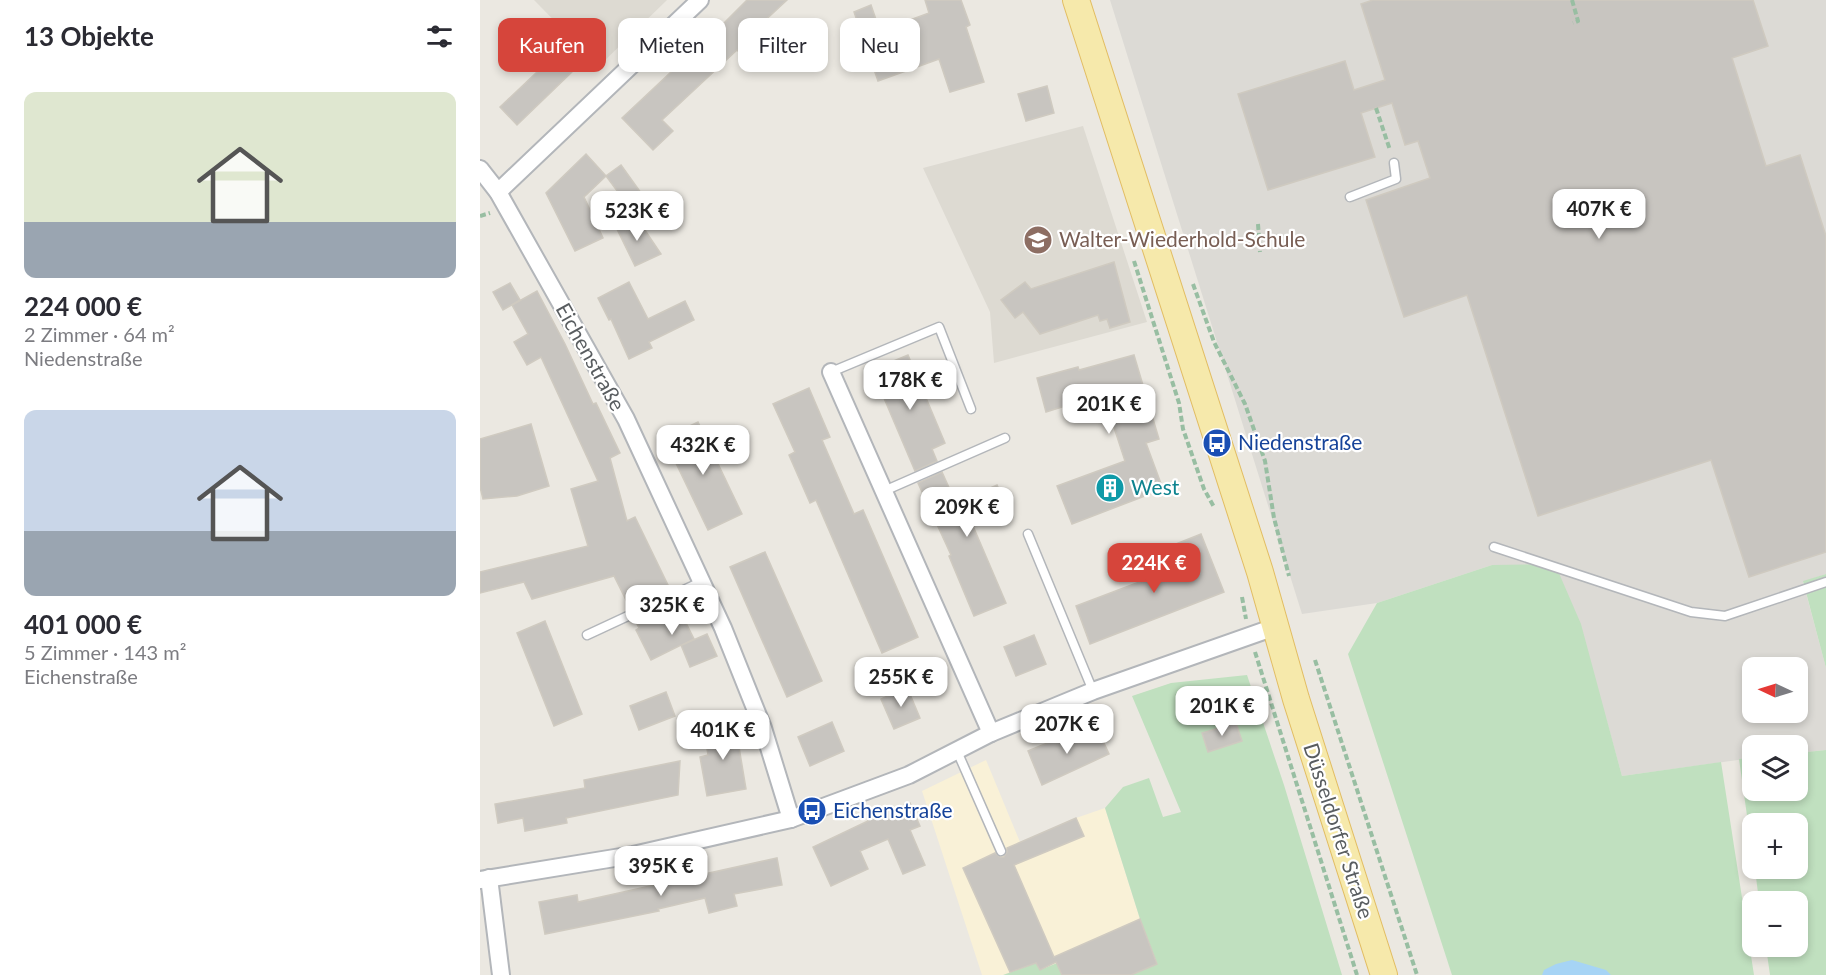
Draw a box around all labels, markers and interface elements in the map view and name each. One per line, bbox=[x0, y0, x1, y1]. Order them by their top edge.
chip: Kaufen bbox=[498, 18, 606, 72]
chip: Mieten bbox=[618, 18, 726, 72]
chip: Filter bbox=[738, 18, 828, 72]
chip: Neu bbox=[840, 18, 920, 72]
text: 13 Objekte bbox=[24, 20, 154, 52]
icon: filters bbox=[423, 20, 456, 53]
icon: home bbox=[186, 131, 294, 239]
pin: 407K € bbox=[1550, 189, 1648, 240]
pin: 523K € bbox=[588, 191, 686, 242]
text: 407K € bbox=[1567, 196, 1631, 220]
text: 523K € bbox=[605, 198, 669, 222]
school or university icon: Walter-Wiederhold-Schule bbox=[1022, 224, 1054, 256]
place label: Walter-Wiederhold-Schule bbox=[1059, 226, 1305, 251]
text: 224 000 € bbox=[24, 290, 142, 322]
street label: Eichenstraße bbox=[551, 298, 631, 415]
text: 2 Zimmer · 64 m² bbox=[24, 322, 175, 346]
text: Niedenstraße bbox=[24, 346, 142, 370]
pin: 178K € bbox=[861, 360, 959, 411]
text: 178K € bbox=[878, 367, 942, 391]
pin: 201K € bbox=[1060, 384, 1158, 435]
text: 201K € bbox=[1077, 391, 1141, 415]
pin: 432K € bbox=[654, 425, 752, 476]
bus stop icon: Niedenstraße bbox=[1201, 427, 1233, 459]
place label: Niedenstraße bbox=[1238, 429, 1362, 454]
text: 432K € bbox=[671, 432, 735, 456]
icon: home bbox=[186, 449, 294, 557]
building icon: West bbox=[1094, 472, 1126, 504]
place label: West bbox=[1131, 474, 1180, 499]
pin: 209K € bbox=[918, 487, 1016, 538]
text: 209K € bbox=[935, 494, 999, 518]
pin: 224K € bbox=[1105, 543, 1203, 594]
text: 224K € bbox=[1122, 550, 1186, 574]
pin: 325K € bbox=[623, 585, 721, 636]
text: 325K € bbox=[640, 592, 704, 616]
text: 401 000 € bbox=[24, 608, 142, 640]
text: 5 Zimmer · 143 m² bbox=[24, 640, 186, 664]
pin: 255K € bbox=[852, 657, 950, 708]
north arrow bbox=[1742, 657, 1808, 723]
map controls bbox=[1742, 657, 1808, 957]
text: Eichenstraße bbox=[24, 664, 138, 688]
text: 255K € bbox=[869, 664, 933, 688]
pin: 201K € bbox=[1173, 686, 1271, 737]
text: 201K € bbox=[1190, 693, 1254, 717]
pin: 207K € bbox=[1018, 704, 1116, 755]
pin: 401K € bbox=[674, 710, 772, 761]
text: 207K € bbox=[1035, 711, 1099, 735]
text: 401K € bbox=[691, 717, 755, 741]
button: layers bbox=[1742, 735, 1808, 801]
street label: Düsseldorfer Straße bbox=[1299, 739, 1380, 922]
bus stop icon: Eichenstraße bbox=[796, 795, 828, 827]
place label: Eichenstraße bbox=[833, 797, 952, 822]
button: + bbox=[1742, 813, 1808, 879]
pin: 395K € bbox=[612, 846, 710, 897]
text: 395K € bbox=[629, 853, 693, 877]
button: − bbox=[1742, 891, 1808, 957]

